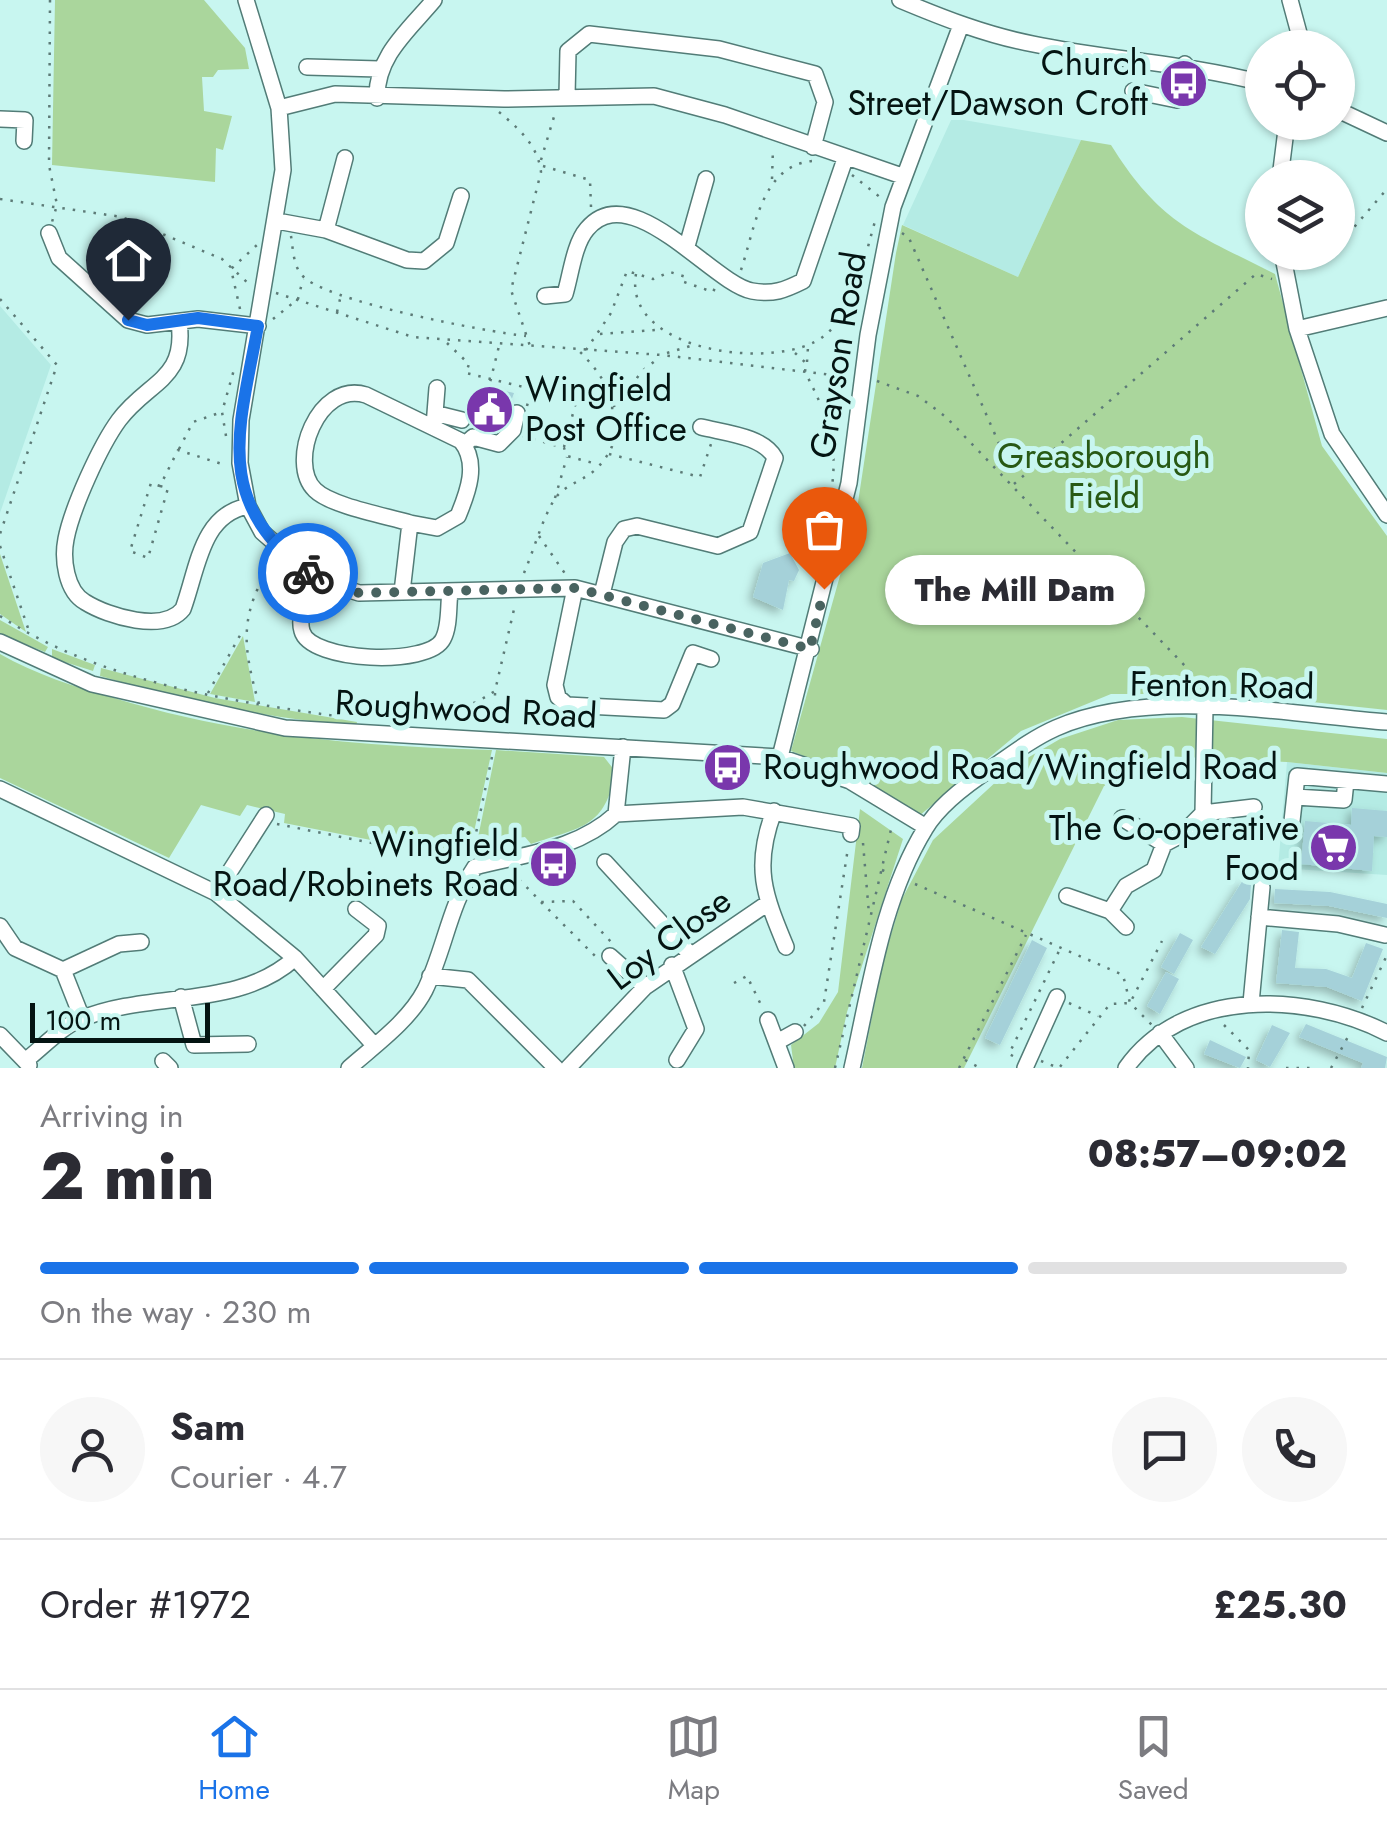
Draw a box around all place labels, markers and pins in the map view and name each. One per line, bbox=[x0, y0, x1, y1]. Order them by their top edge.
place label: Church Street/Dawson Croft bbox=[847, 38, 1149, 128]
bus stop icon: Church Street/Dawson Croft bbox=[1157, 57, 1209, 109]
pin bbox=[86, 218, 171, 321]
place label: Wingfield Post Office bbox=[525, 364, 687, 454]
public building icon: Wingfield Post Office bbox=[464, 383, 516, 435]
pin bbox=[782, 487, 867, 590]
callout: The Mill Dam bbox=[884, 554, 1144, 624]
bus stop icon: Roughwood Road/Wingfield Road bbox=[702, 741, 754, 793]
place label: Roughwood Road/Wingfield Road bbox=[763, 742, 1278, 792]
place label: The Co-operative Food bbox=[1049, 803, 1299, 893]
place label: Wingfield Road/Robinets Road bbox=[213, 819, 519, 909]
supermarket icon: The Co-operative Food bbox=[1308, 822, 1360, 874]
bus stop icon: Wingfield Road/Robinets Road bbox=[528, 838, 580, 890]

